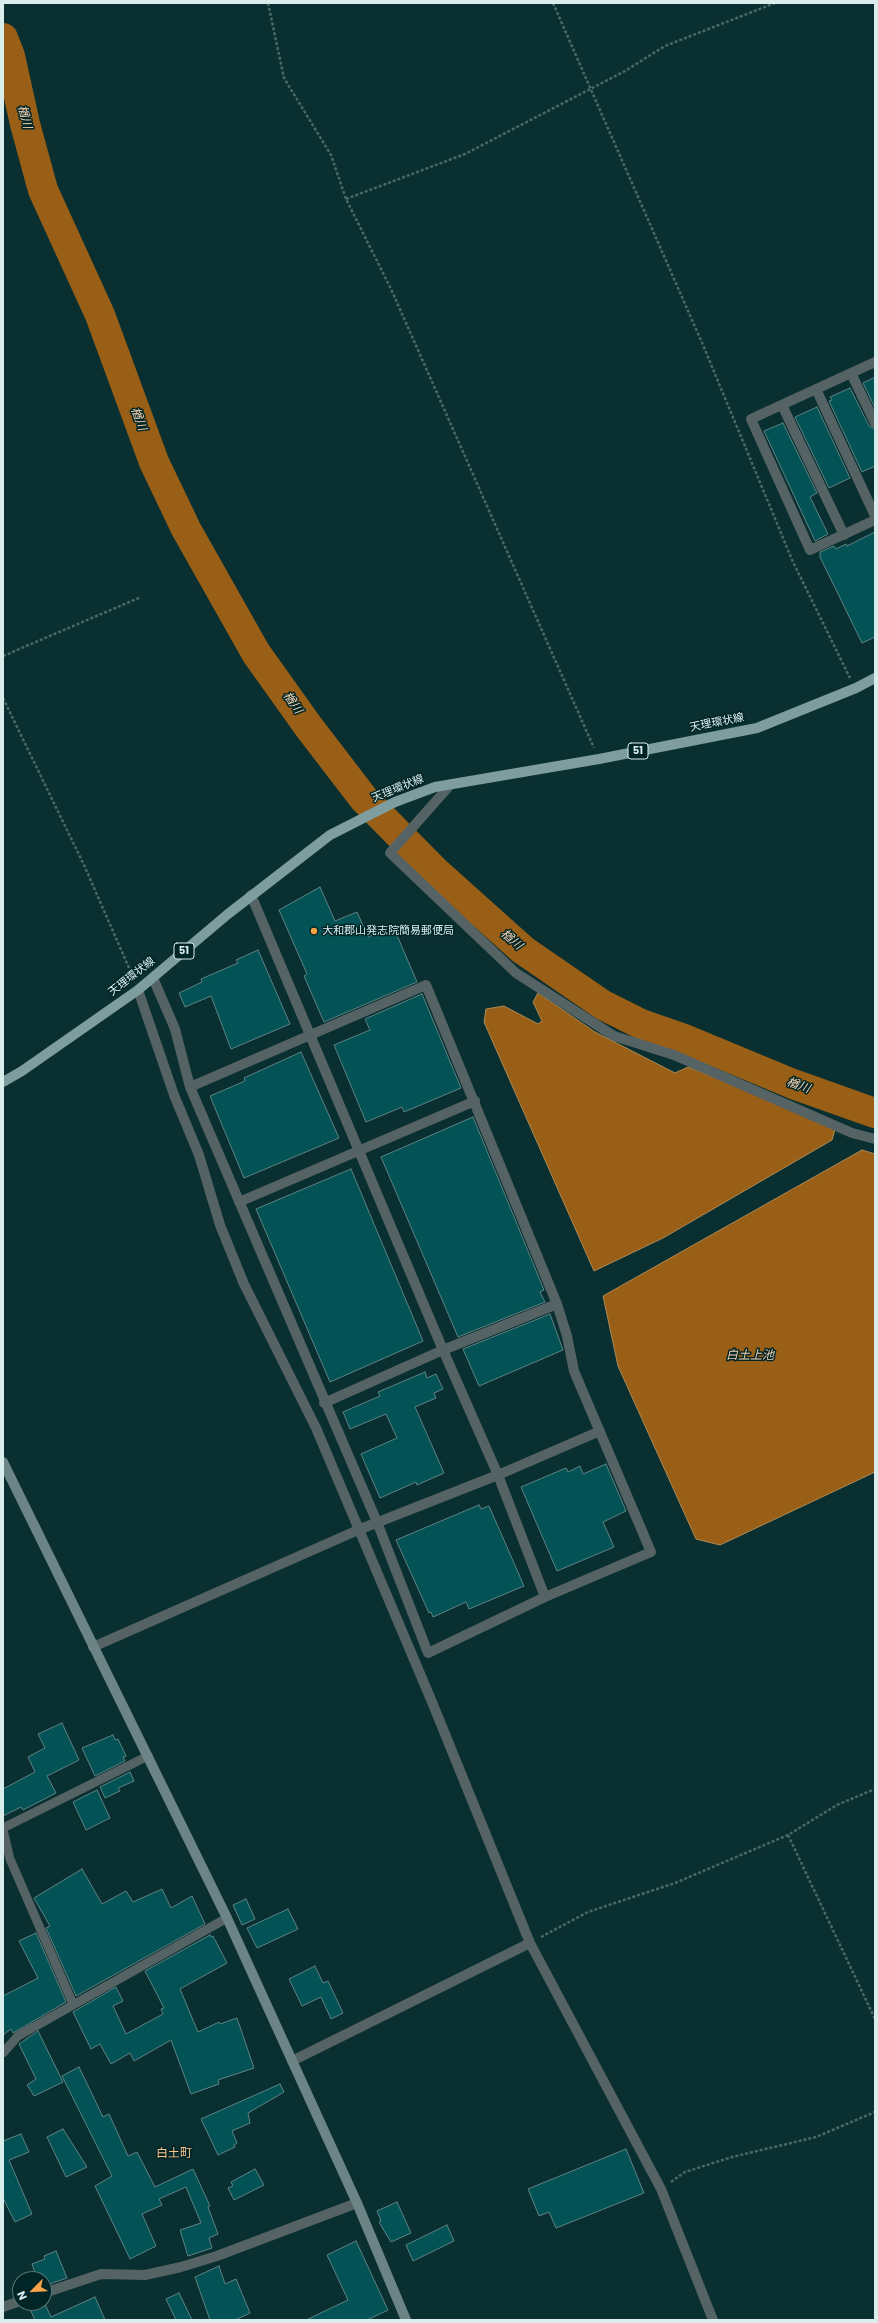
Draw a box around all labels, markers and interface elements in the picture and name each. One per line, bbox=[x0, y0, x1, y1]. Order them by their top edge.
water label: 楢川 bbox=[14, 104, 34, 130]
water label: 楢川 bbox=[127, 405, 149, 433]
water label: 楢川 bbox=[279, 689, 305, 717]
street label: 天理環状線 bbox=[689, 711, 745, 735]
road number: 51 bbox=[628, 743, 648, 759]
street label: 天理環状線 bbox=[370, 773, 426, 805]
place label: 大和郡山発志院簡易郵便局 bbox=[322, 924, 454, 938]
marker: 大和郡山発志院簡易郵便局 bbox=[309, 926, 319, 936]
water label: 楢川 bbox=[497, 927, 525, 953]
road number: 51 bbox=[174, 943, 194, 959]
street label: 天理環状線 bbox=[106, 955, 158, 999]
water label: 楢川 bbox=[784, 1075, 812, 1097]
water label: 白土上池 bbox=[726, 1349, 774, 1363]
district label: 白土町 bbox=[156, 2147, 192, 2161]
north arrow bbox=[12, 2271, 52, 2311]
text: N bbox=[13, 2288, 31, 2303]

